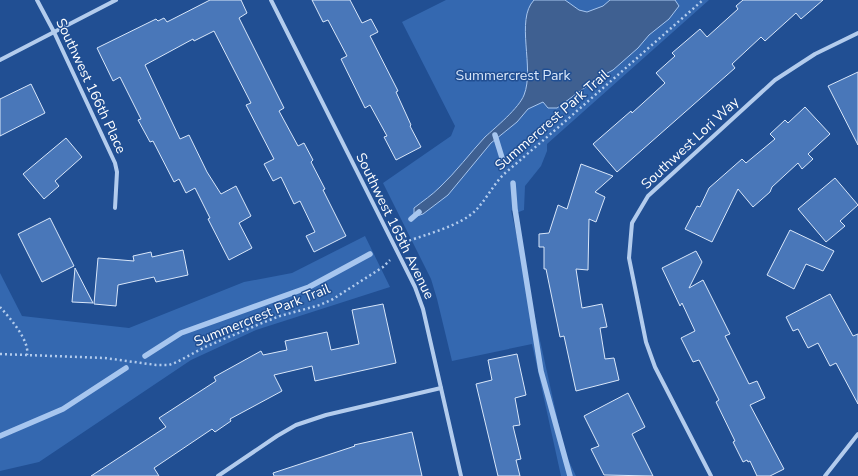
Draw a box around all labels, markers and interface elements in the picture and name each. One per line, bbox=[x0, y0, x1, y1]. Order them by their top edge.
street label: Southwest 166th Place bbox=[51, 15, 131, 157]
street label: Summercrest Park Trail bbox=[491, 65, 614, 175]
park label: Summercrest Park bbox=[456, 66, 571, 85]
street label: Southwest Lori Way bbox=[637, 92, 744, 193]
street label: Southwest 165th Avenue bbox=[351, 150, 439, 302]
street label: Summercrest Park Trail bbox=[191, 279, 334, 351]

